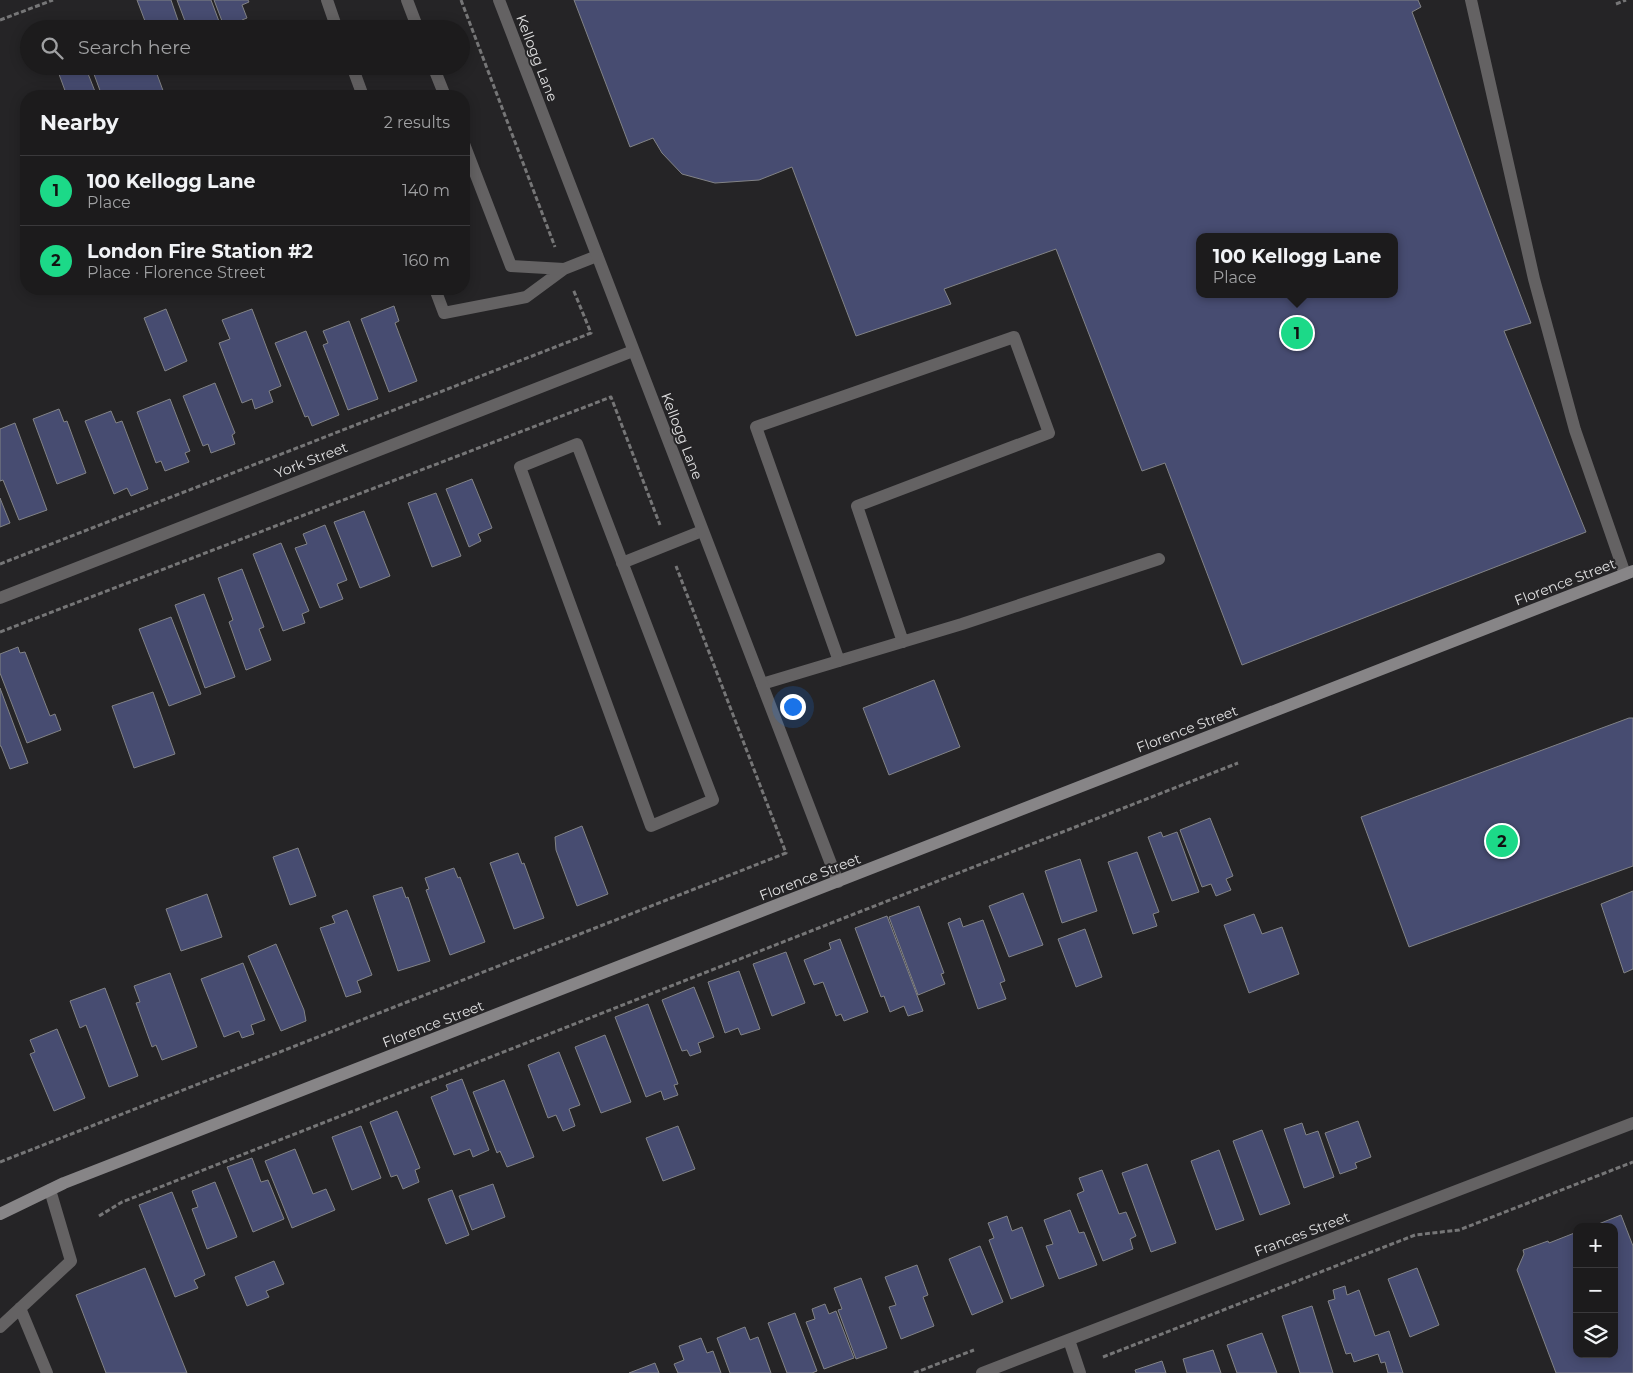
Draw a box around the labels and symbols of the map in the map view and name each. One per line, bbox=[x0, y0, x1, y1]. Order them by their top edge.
street label: Kellogg Lane bbox=[512, 12, 562, 104]
pin: 1 bbox=[1281, 314, 1313, 352]
street label: Kellogg Lane bbox=[657, 390, 707, 482]
street label: York Street bbox=[272, 438, 350, 482]
street label: Florence Street bbox=[1512, 554, 1618, 610]
your location bbox=[780, 694, 806, 720]
street label: Florence Street bbox=[1134, 701, 1240, 757]
pin: 2 bbox=[1486, 822, 1518, 860]
street label: Florence Street bbox=[757, 849, 863, 905]
street label: Florence Street bbox=[380, 996, 486, 1052]
street label: Frances Street bbox=[1252, 1207, 1352, 1260]

